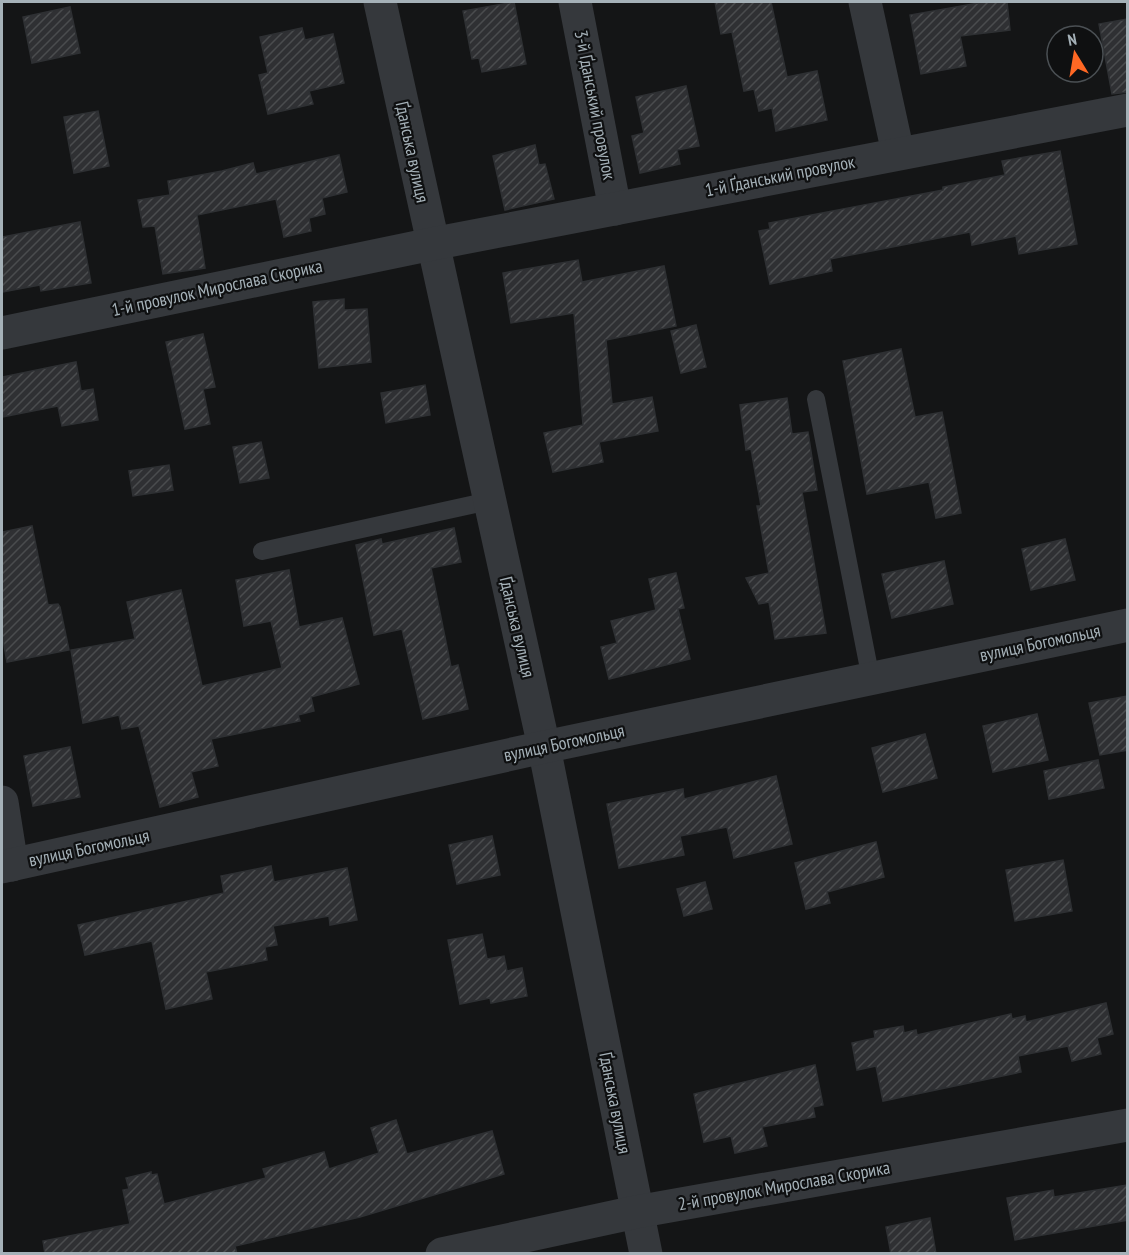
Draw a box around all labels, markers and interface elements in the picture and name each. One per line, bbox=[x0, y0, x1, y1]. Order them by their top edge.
north arrow bbox=[1045, 24, 1105, 84]
street label: 3-й Ґданський провулок bbox=[570, 28, 621, 182]
text: N bbox=[1066, 29, 1078, 50]
street label: Ґданська вулиця bbox=[391, 99, 434, 205]
street label: 1-й Ґданський провулок bbox=[703, 150, 857, 201]
street label: 1-й провулок Мирослава Скорика bbox=[109, 254, 324, 321]
street label: Ґданська вулиця bbox=[495, 574, 540, 680]
street label: вулиця Богомольця bbox=[978, 619, 1102, 667]
street label: вулиця Богомольця bbox=[502, 719, 626, 767]
street label: вулиця Богомольця bbox=[27, 824, 151, 872]
street label: Ґданська вулиця bbox=[594, 1050, 637, 1156]
street label: 2-й провулок Мирослава Скорика bbox=[676, 1156, 892, 1215]

